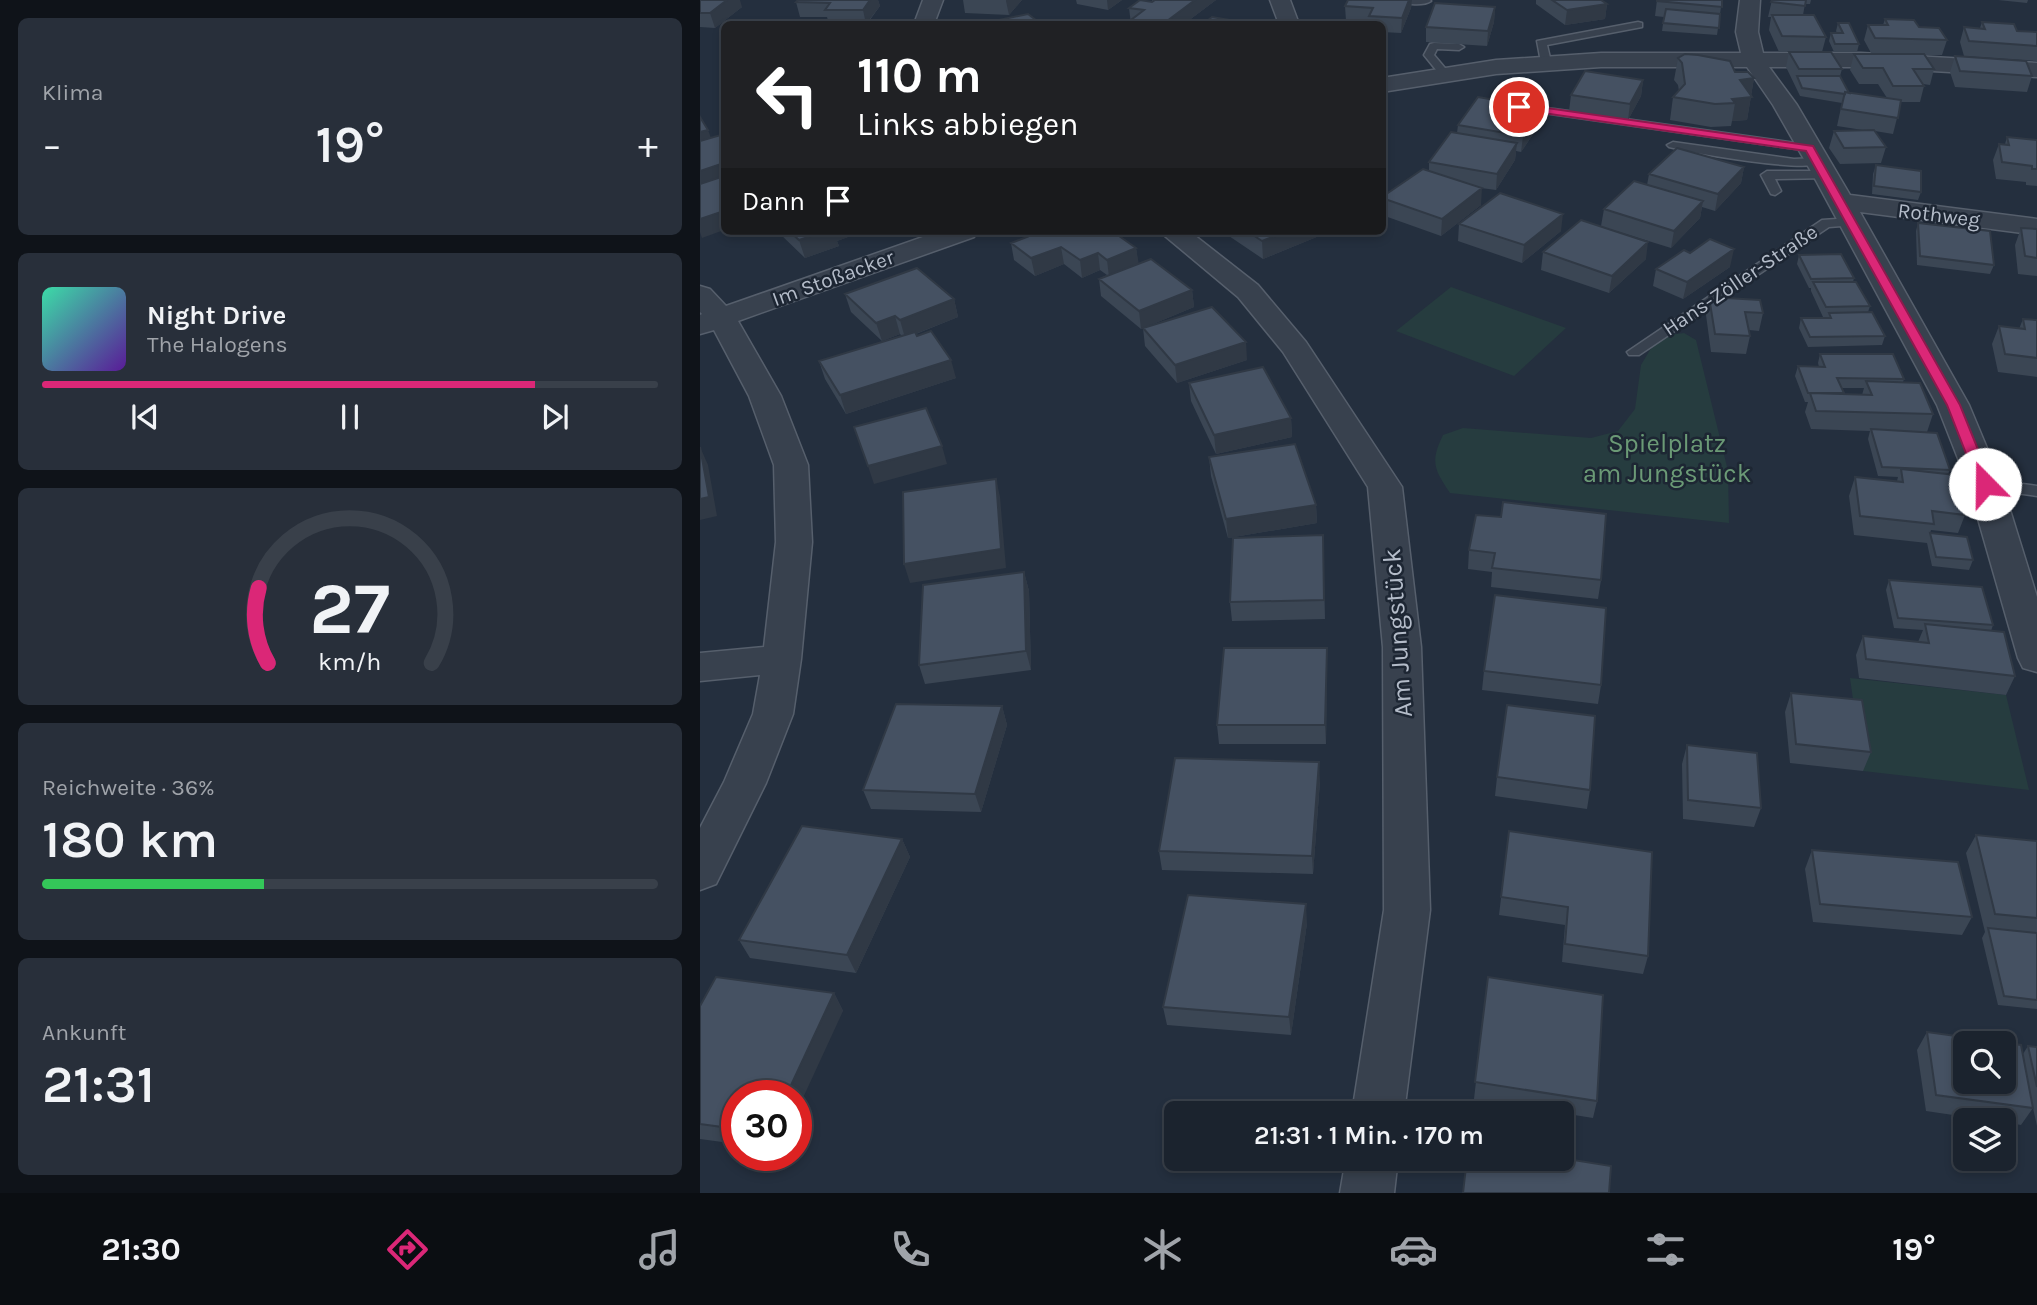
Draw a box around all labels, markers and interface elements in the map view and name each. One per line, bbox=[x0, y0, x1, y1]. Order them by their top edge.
text: 110 m bbox=[857, 47, 982, 104]
icon: left bbox=[742, 49, 833, 140]
pin bbox=[1489, 77, 1549, 137]
text: Klima bbox=[42, 79, 103, 106]
icon: arrive bbox=[1500, 88, 1538, 126]
text: Links abbiegen bbox=[857, 106, 1079, 143]
text: 19° bbox=[316, 114, 384, 175]
text: − bbox=[42, 123, 62, 168]
text: + bbox=[638, 123, 658, 168]
icon: arrive bbox=[819, 182, 857, 220]
text: Dann bbox=[742, 186, 805, 217]
street label: Rothweg bbox=[1896, 198, 1982, 232]
street label: Hans-Zöller-Straße bbox=[1658, 219, 1822, 341]
street label: Im Stoßacker bbox=[769, 245, 898, 311]
text: Night Drive bbox=[147, 300, 286, 331]
text: The Halogens bbox=[147, 331, 287, 358]
icon: previous bbox=[126, 398, 164, 436]
icon: pause bbox=[331, 398, 369, 436]
icon: next bbox=[536, 398, 574, 436]
park label: Spielplatz am Jungstück bbox=[1583, 428, 1751, 489]
position arrow bbox=[1948, 447, 2022, 521]
street label: Am Jungstück bbox=[1376, 547, 1419, 718]
text: 27 bbox=[310, 566, 390, 651]
text: km/h bbox=[318, 646, 382, 675]
text: Reichweite · 36% bbox=[42, 774, 215, 801]
text: 180 km bbox=[42, 809, 218, 870]
text: Ankunft bbox=[42, 1019, 126, 1046]
map controls bbox=[1953, 1031, 2016, 1171]
button: search bbox=[1953, 1031, 2016, 1094]
text: 21:31 bbox=[42, 1054, 155, 1115]
speed limit sign: 30 bbox=[721, 1080, 812, 1171]
button: layers bbox=[1953, 1108, 2016, 1171]
text: 21:31 · 1 Min. · 170 m bbox=[1254, 1120, 1484, 1151]
icon: directions bbox=[383, 1225, 432, 1274]
icon: music bbox=[635, 1225, 684, 1274]
icon: phone bbox=[886, 1225, 935, 1274]
icon: climate bbox=[1138, 1225, 1187, 1274]
icon: car bbox=[1389, 1225, 1438, 1274]
icon: filters bbox=[1641, 1225, 1690, 1274]
text: 21:30 bbox=[101, 1231, 181, 1268]
text: 19° bbox=[1892, 1231, 1936, 1268]

